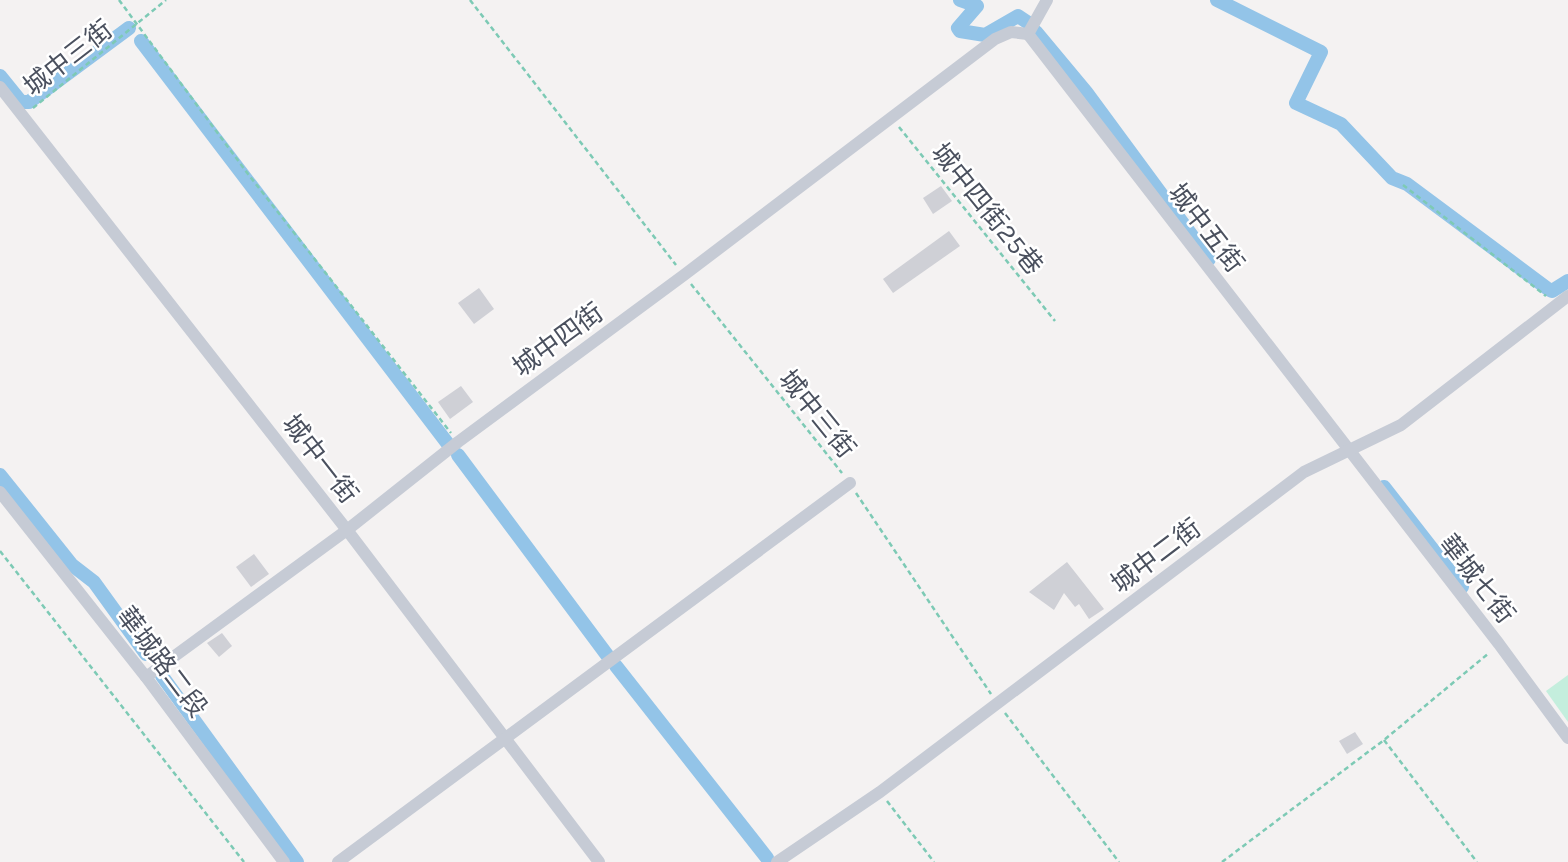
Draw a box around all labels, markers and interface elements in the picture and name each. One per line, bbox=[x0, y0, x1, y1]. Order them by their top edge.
street label: 城中三街 bbox=[17, 14, 119, 102]
street label: 城中四街25巷 bbox=[925, 137, 1049, 281]
street label: 城中五街 bbox=[1162, 177, 1250, 279]
street label: 城中四街 bbox=[507, 297, 609, 383]
street label: 城中三街 bbox=[772, 364, 862, 464]
street label: 城中一街 bbox=[276, 408, 364, 510]
street label: 城中二街 bbox=[1105, 512, 1207, 600]
street label: 華城七街 bbox=[1433, 528, 1521, 630]
street label: 華城路二段 bbox=[110, 601, 214, 723]

